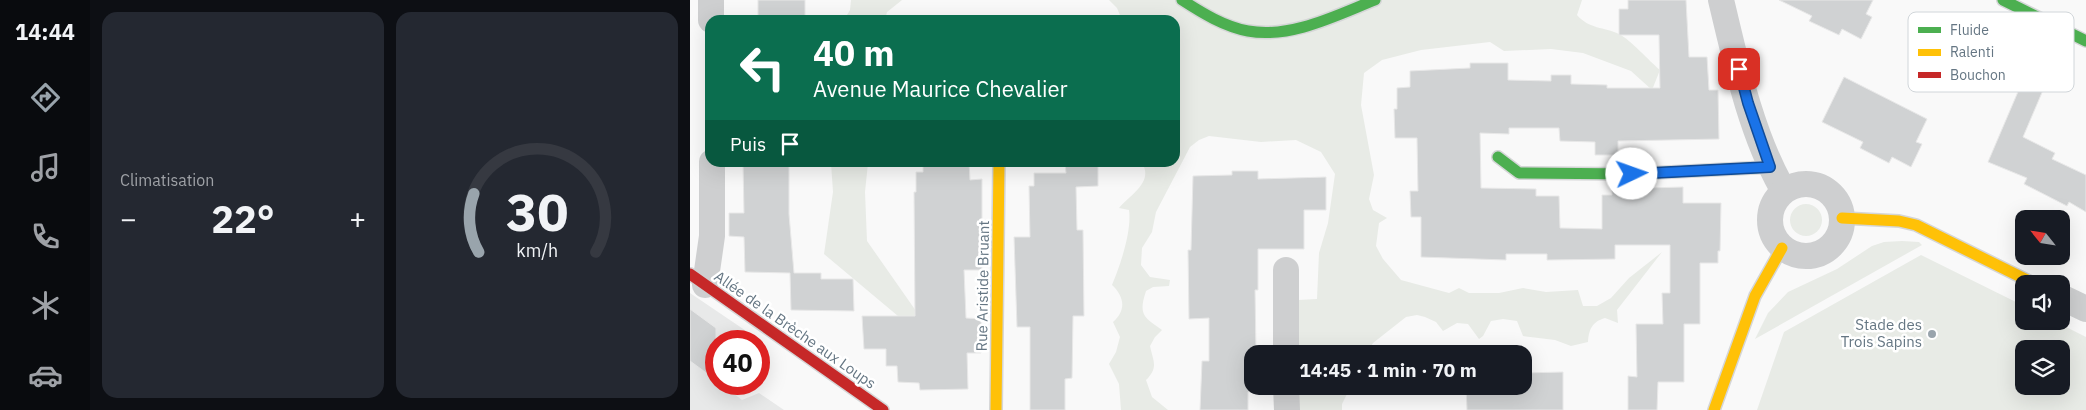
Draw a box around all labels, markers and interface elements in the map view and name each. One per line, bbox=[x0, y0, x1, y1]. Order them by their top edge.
legend bbox=[1908, 12, 2074, 92]
text: 14:44 bbox=[15, 17, 75, 46]
text: Fluide bbox=[1950, 21, 1989, 39]
text: 40 m bbox=[813, 30, 895, 76]
icon: left bbox=[730, 35, 795, 100]
text: Ralenti bbox=[1950, 43, 1994, 61]
pin bbox=[1718, 48, 1760, 90]
icon: arrive bbox=[1725, 55, 1753, 83]
text: Bouchon bbox=[1950, 66, 2006, 84]
text: Avenue Maurice Chevalier bbox=[813, 74, 1068, 103]
icon: directions bbox=[28, 80, 63, 115]
icon: arrive bbox=[776, 130, 804, 158]
text: Puis bbox=[730, 132, 766, 156]
position arrow bbox=[1605, 147, 1657, 199]
icon: music bbox=[28, 150, 63, 185]
text: Climatisation bbox=[120, 170, 214, 190]
text: 30 bbox=[506, 178, 568, 245]
text: 22° bbox=[211, 194, 275, 243]
text: − bbox=[120, 200, 137, 237]
text: + bbox=[349, 200, 366, 237]
north arrow bbox=[2015, 210, 2070, 265]
map controls bbox=[2015, 210, 2070, 395]
icon: phone bbox=[28, 219, 63, 254]
street label: Rue Aristide Bruant bbox=[972, 220, 993, 352]
text: km/h bbox=[516, 239, 558, 262]
street label: Allée de la Brèche aux Loups bbox=[711, 266, 880, 393]
button: sound bbox=[2015, 275, 2070, 330]
icon: climate bbox=[28, 288, 63, 323]
place label: Stade des Trois Sapins bbox=[1841, 315, 1922, 351]
marker: Stade des Trois Sapins bbox=[1926, 328, 1938, 340]
speed limit sign: 40 bbox=[705, 330, 770, 395]
button: layers bbox=[2015, 340, 2070, 395]
icon: car bbox=[28, 358, 63, 393]
text: 14:45 · 1 min · 70 m bbox=[1299, 358, 1477, 382]

